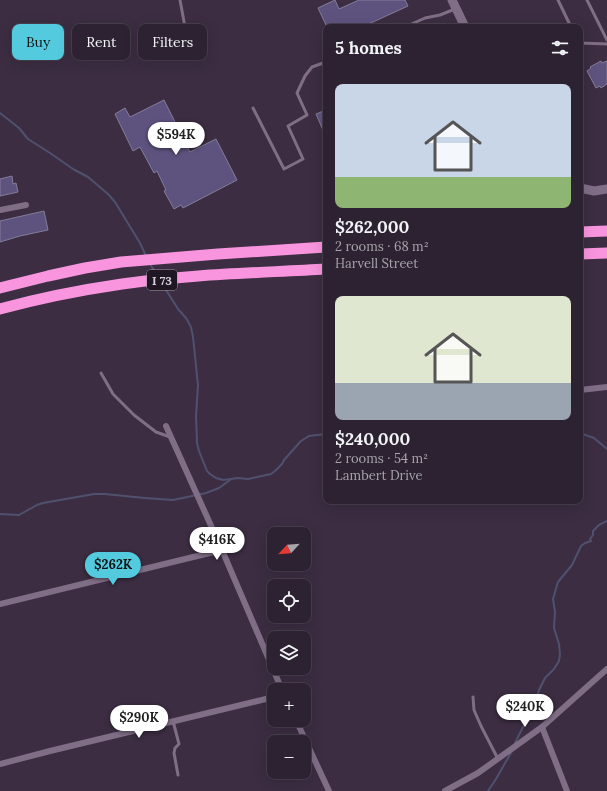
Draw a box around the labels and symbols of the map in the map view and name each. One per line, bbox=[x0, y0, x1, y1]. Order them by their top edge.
pin: $594K bbox=[148, 122, 204, 156]
road number: I 73 bbox=[147, 270, 177, 290]
pin: $416K bbox=[189, 527, 245, 561]
north arrow bbox=[267, 527, 311, 571]
pin: $262K bbox=[85, 552, 141, 586]
pin: $240K bbox=[497, 694, 553, 728]
pin: $290K bbox=[111, 705, 167, 739]

